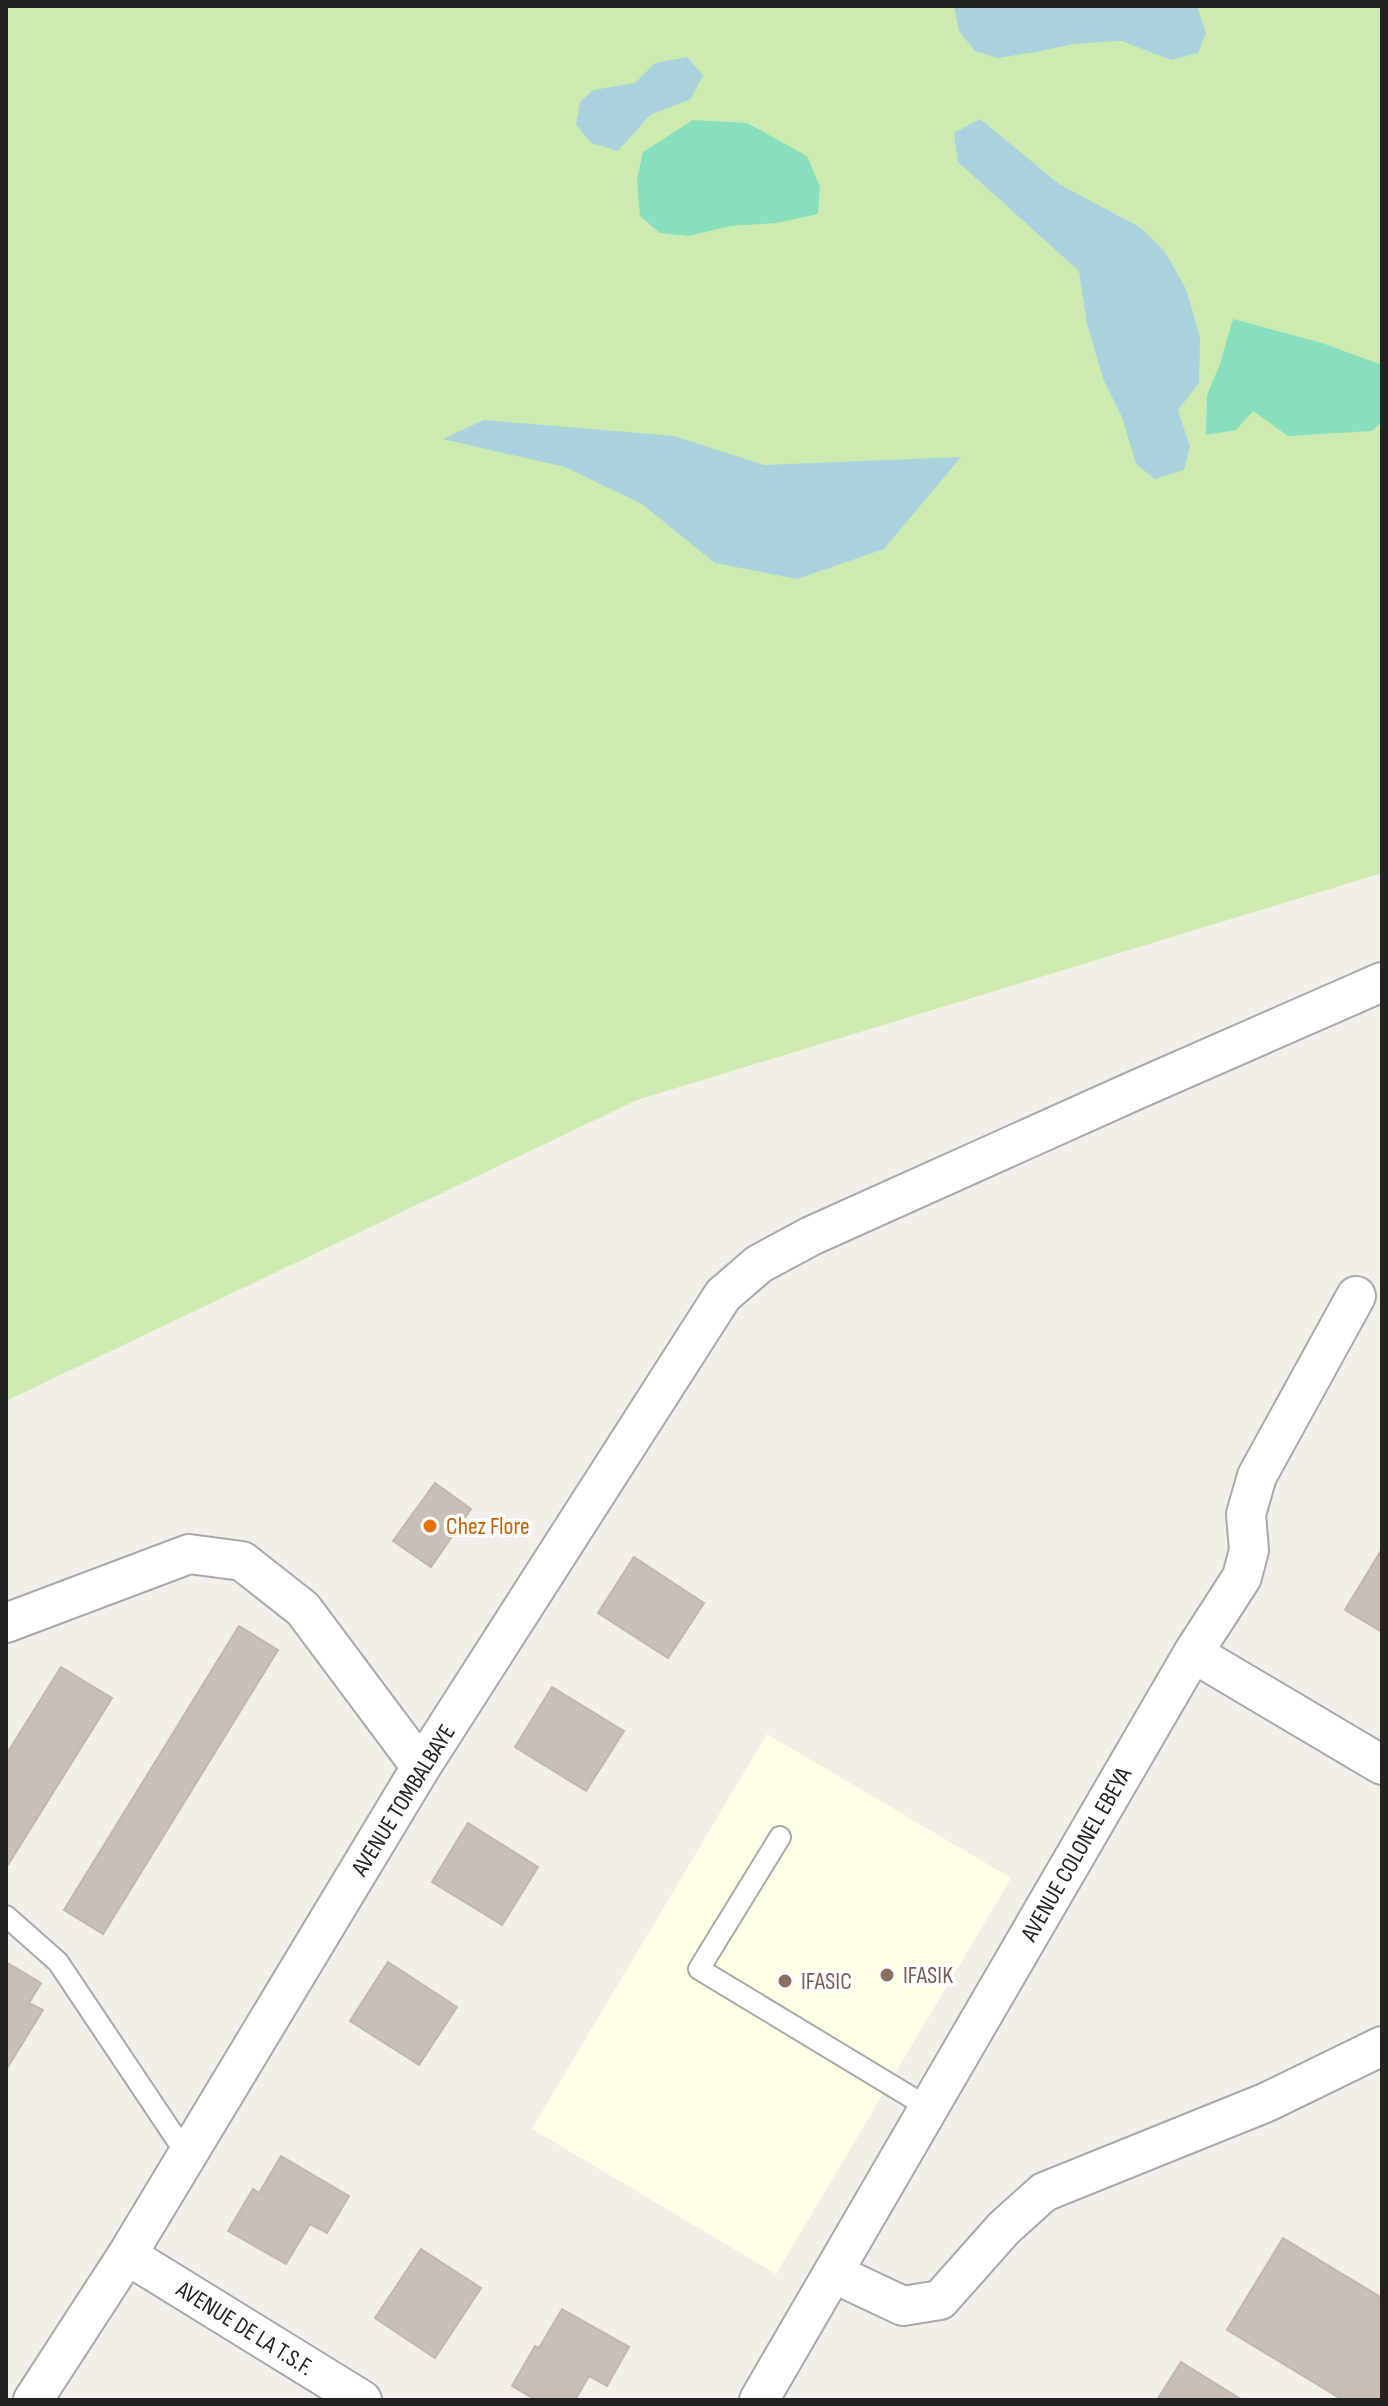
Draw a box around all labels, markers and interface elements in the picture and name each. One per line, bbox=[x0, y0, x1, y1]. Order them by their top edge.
place label: Chez Flore bbox=[446, 1512, 530, 1541]
marker: Chez Flore bbox=[421, 1517, 439, 1535]
street label: AVENUE TOMBALBAYE bbox=[345, 1719, 462, 1882]
street label: AVENUE COLONEL EBEYA bbox=[1014, 1761, 1138, 1947]
place label: IFASIK bbox=[903, 1961, 953, 1990]
marker: IFASIK bbox=[878, 1966, 896, 1984]
place label: IFASIC bbox=[801, 1967, 852, 1996]
marker: IFASIC bbox=[776, 1972, 794, 1990]
street label: AVENUE DE LA T.S.F. bbox=[170, 2274, 319, 2382]

